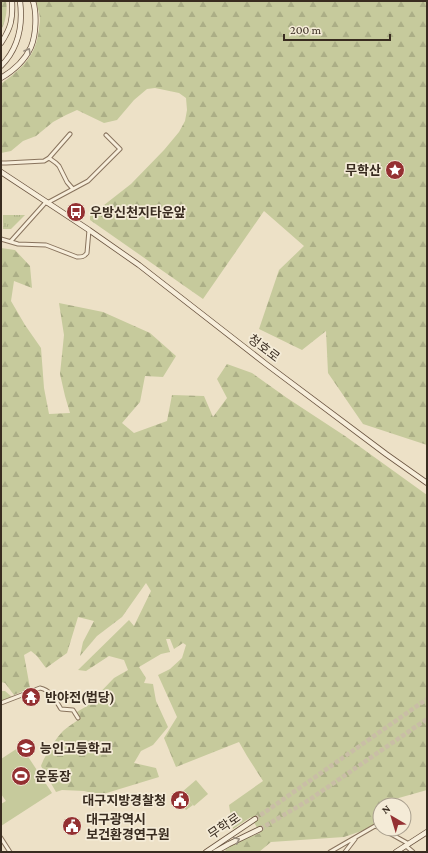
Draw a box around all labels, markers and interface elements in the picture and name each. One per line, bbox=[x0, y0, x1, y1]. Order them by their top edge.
scale bar bbox=[284, 16, 390, 42]
text: 200 m bbox=[290, 23, 322, 37]
one-way arrow bbox=[24, 48, 31, 55]
place icon: 무학산 bbox=[384, 159, 406, 181]
place label: 무학산 bbox=[345, 163, 381, 178]
bus stop icon: 우방신천지타운앞 bbox=[65, 201, 87, 223]
place label: 우방신천지타운앞 bbox=[90, 205, 186, 220]
street label: 청호로 bbox=[245, 331, 283, 365]
temple icon: 반야전(법당) bbox=[20, 686, 42, 708]
place label: 반야전(법당) bbox=[45, 690, 115, 706]
school or university icon: 능인고등학교 bbox=[15, 737, 37, 759]
place label: 능인고등학교 bbox=[40, 741, 112, 756]
sports icon: 운동장 bbox=[10, 765, 32, 787]
place label: 운동장 bbox=[35, 769, 71, 784]
public building icon: 대구지방경찰청 bbox=[169, 789, 191, 811]
place label: 대구지방경찰청 bbox=[82, 793, 166, 808]
north arrow bbox=[372, 797, 412, 837]
text: N bbox=[379, 802, 393, 816]
street label: 무학로 bbox=[205, 810, 243, 842]
place label: 대구광역시 보건환경연구원 bbox=[86, 812, 170, 842]
public building icon: 대구광역시 보건환경연구원 bbox=[61, 815, 83, 837]
one-way arrow bbox=[233, 837, 240, 845]

